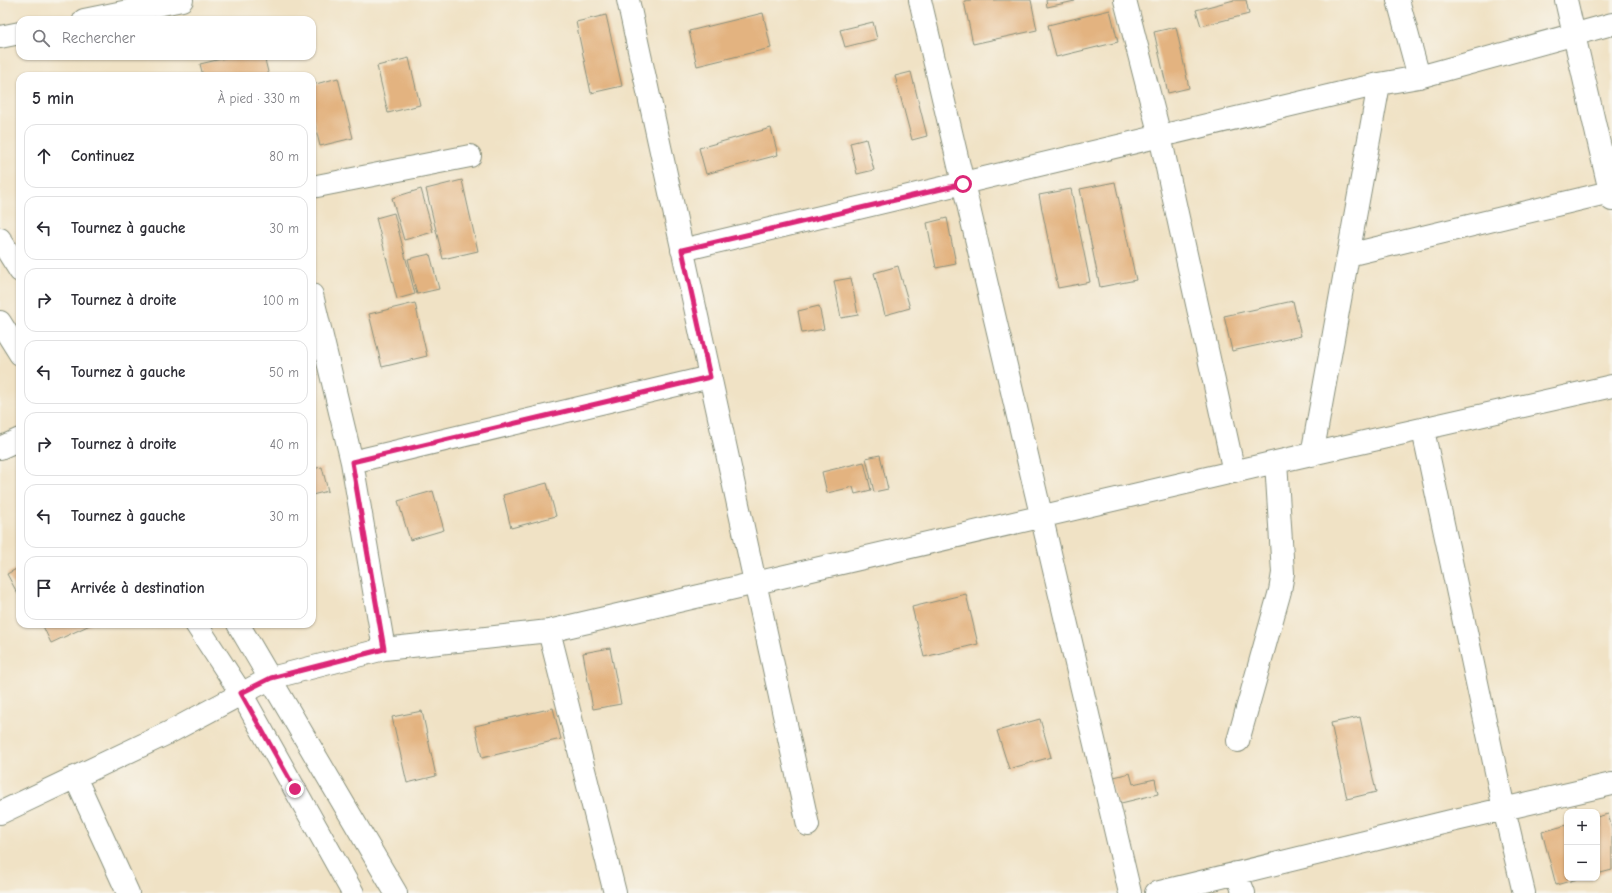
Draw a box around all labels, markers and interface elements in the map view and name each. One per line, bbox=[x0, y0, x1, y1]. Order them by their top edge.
search box bbox=[16, 16, 316, 60]
icon: search bbox=[30, 27, 52, 49]
text: Rechercher bbox=[62, 29, 135, 47]
text: 5 min bbox=[32, 89, 74, 108]
text: À pied · 330 m bbox=[218, 91, 300, 106]
icon: ahead bbox=[33, 145, 55, 167]
text: Continuez bbox=[71, 147, 134, 165]
text: 80 m bbox=[269, 149, 299, 164]
route start bbox=[954, 175, 972, 193]
icon: left bbox=[33, 217, 55, 239]
text: Tournez à gauche bbox=[71, 219, 185, 237]
text: 30 m bbox=[269, 221, 299, 236]
icon: right bbox=[33, 289, 55, 311]
text: Tournez à droite bbox=[71, 291, 176, 309]
text: 100 m bbox=[263, 293, 299, 308]
icon: left bbox=[33, 361, 55, 383]
text: Tournez à gauche bbox=[71, 363, 185, 381]
text: 50 m bbox=[269, 365, 299, 380]
icon: right bbox=[33, 433, 55, 455]
text: Tournez à droite bbox=[71, 435, 176, 453]
text: 40 m bbox=[270, 437, 299, 452]
icon: left bbox=[33, 505, 55, 527]
text: Tournez à gauche bbox=[71, 507, 185, 525]
text: 30 m bbox=[269, 509, 299, 524]
icon: arrive bbox=[33, 577, 55, 599]
text: Arrivée à destination bbox=[71, 579, 205, 597]
route end bbox=[286, 780, 304, 798]
map controls bbox=[1564, 809, 1600, 881]
button: + bbox=[1564, 809, 1600, 845]
button: − bbox=[1564, 845, 1600, 881]

